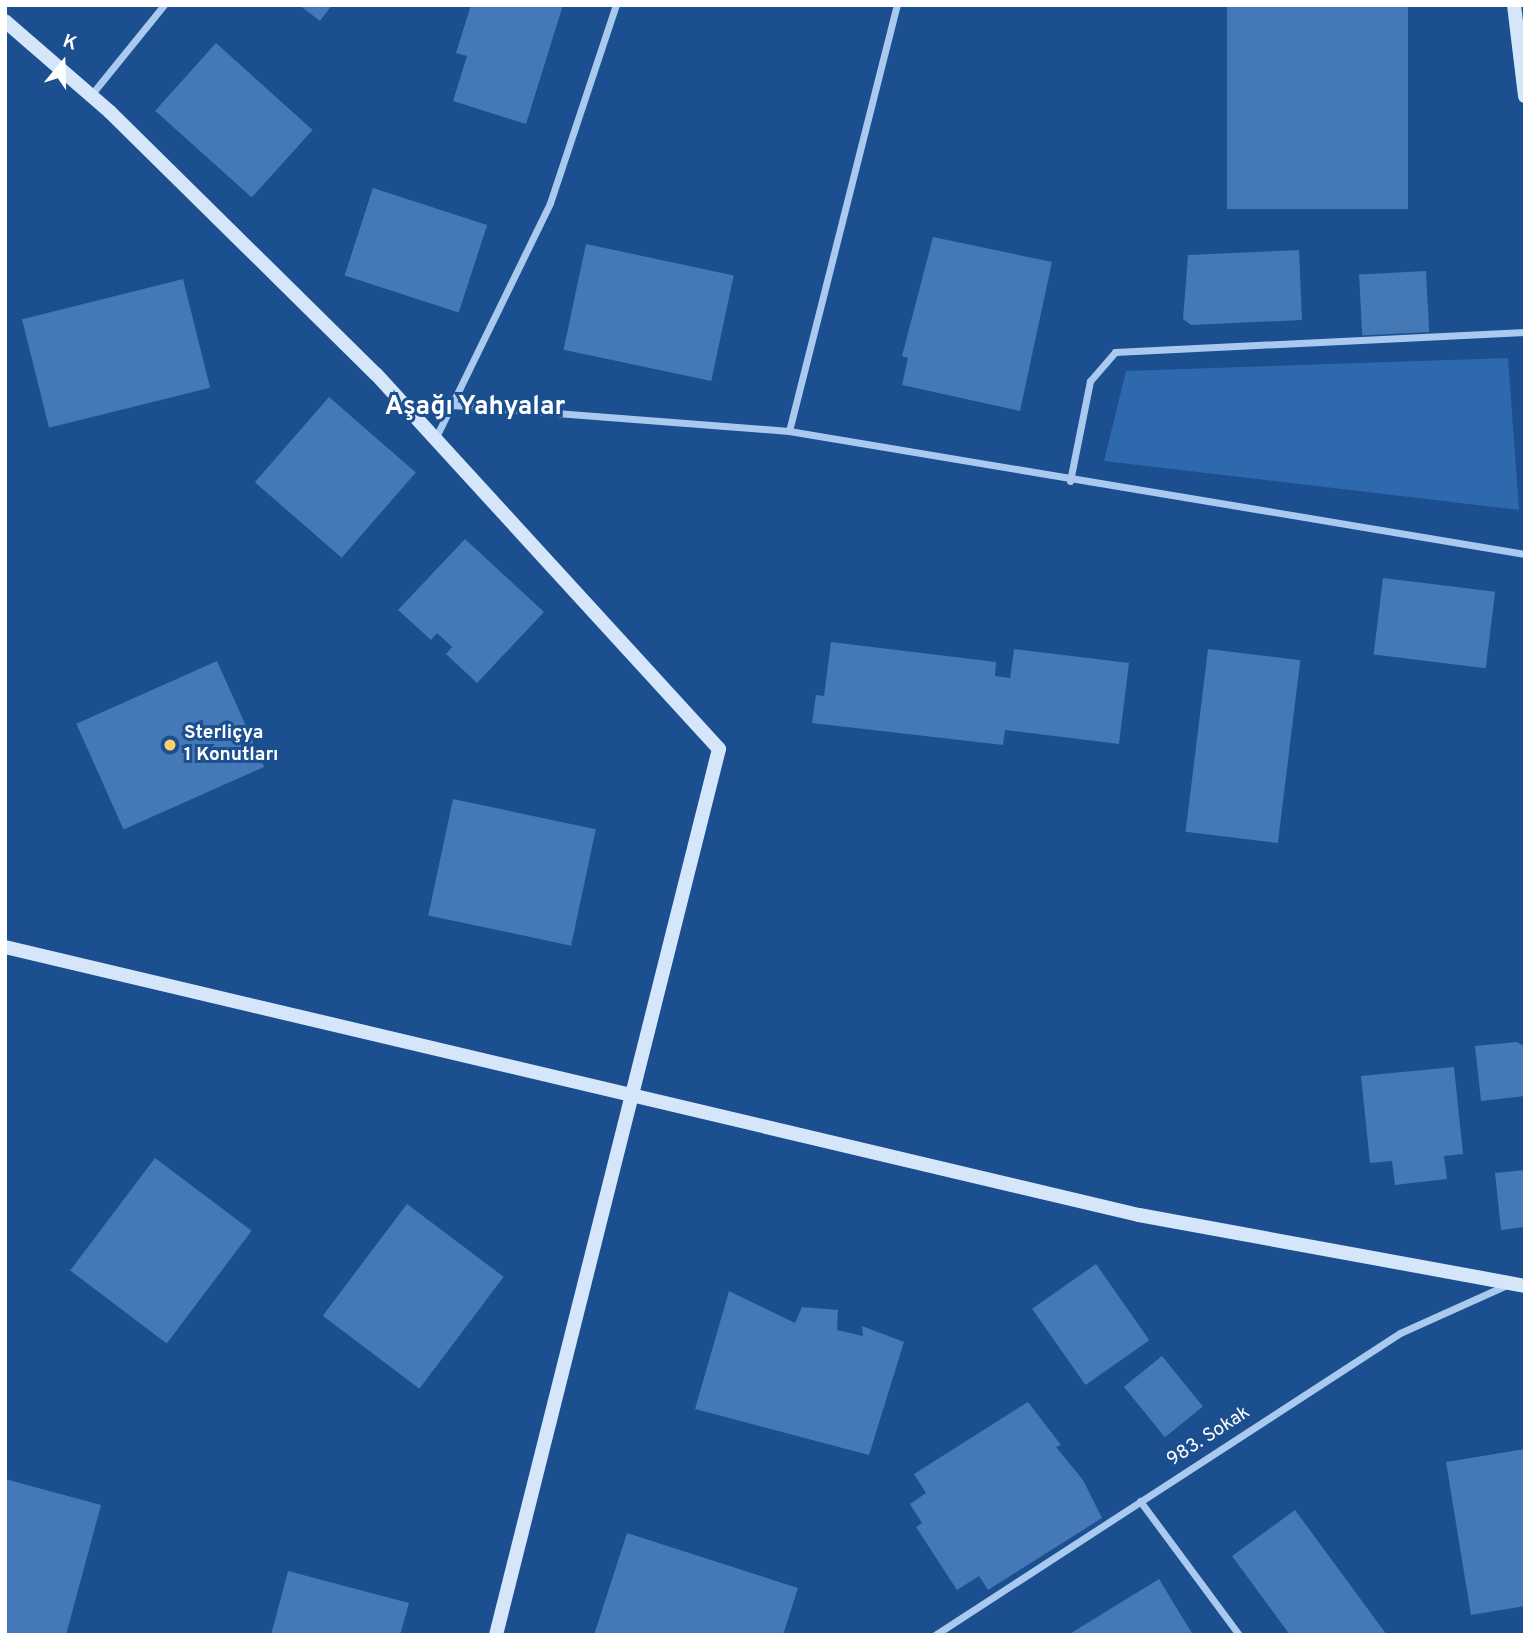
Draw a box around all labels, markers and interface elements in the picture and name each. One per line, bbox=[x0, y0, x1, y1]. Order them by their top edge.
north arrow bbox=[28, 28, 98, 98]
text: K bbox=[60, 30, 80, 57]
district label: Aşağı Yahyalar bbox=[384, 392, 566, 424]
place label: Sterliçya 1 Konutları bbox=[184, 723, 278, 767]
marker: Sterliçya 1 Konutları bbox=[162, 737, 178, 753]
street label: 983. Sokak bbox=[1163, 1402, 1255, 1472]

